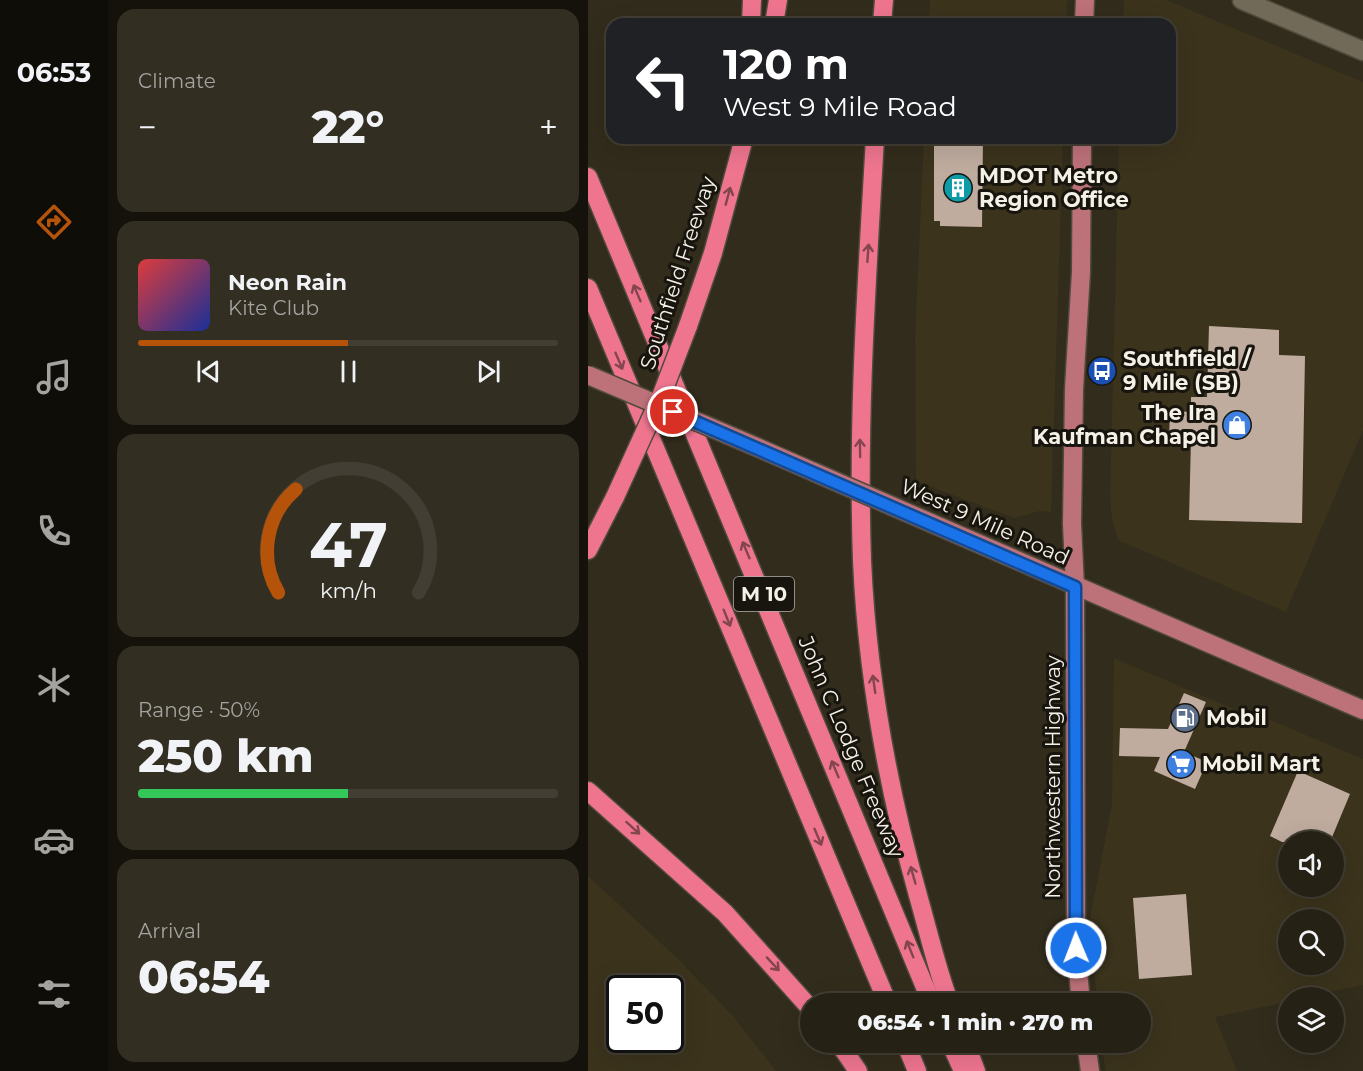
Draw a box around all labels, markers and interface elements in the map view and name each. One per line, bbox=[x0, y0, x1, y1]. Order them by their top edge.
text: 120 m bbox=[723, 38, 849, 90]
icon: left bbox=[624, 42, 702, 120]
text: 06:53 bbox=[17, 56, 91, 89]
text: Climate bbox=[138, 69, 216, 93]
text: West 9 Mile Road bbox=[723, 90, 957, 123]
text: 22° bbox=[312, 99, 384, 154]
text: − bbox=[138, 107, 157, 147]
text: + bbox=[539, 107, 558, 147]
place label: MDOT Metro Region Office bbox=[979, 163, 1129, 212]
building icon: MDOT Metro Region Office bbox=[942, 172, 974, 204]
street label: Southfield Freeway bbox=[634, 173, 721, 373]
one-way arrow bbox=[723, 187, 735, 206]
icon: directions bbox=[33, 201, 75, 243]
one-way arrow bbox=[863, 244, 874, 264]
text: Neon Rain bbox=[228, 269, 347, 296]
one-way arrow bbox=[631, 284, 642, 303]
text: Kite Club bbox=[228, 296, 319, 320]
place label: Southfield / 9 Mile (SB) bbox=[1123, 346, 1253, 395]
one-way arrow bbox=[614, 351, 625, 370]
icon: previous bbox=[192, 355, 225, 388]
icon: pause bbox=[332, 355, 365, 388]
icon: next bbox=[472, 355, 505, 388]
bus stop icon: Southfield / 9 Mile (SB) bbox=[1086, 355, 1118, 387]
icon: music bbox=[33, 356, 75, 398]
pin bbox=[647, 386, 698, 437]
icon: arrive bbox=[656, 395, 689, 428]
place label: The Ira Kaufman Chapel bbox=[1033, 400, 1216, 449]
shop icon: The Ira Kaufman Chapel bbox=[1221, 409, 1253, 441]
one-way arrow bbox=[854, 439, 866, 459]
street label: West 9 Mile Road bbox=[897, 473, 1073, 570]
text: 47 bbox=[308, 507, 388, 583]
icon: phone bbox=[33, 510, 75, 552]
one-way arrow bbox=[739, 541, 750, 559]
text: km/h bbox=[319, 577, 377, 603]
road number: M 10 bbox=[734, 577, 794, 611]
one-way arrow bbox=[722, 608, 733, 627]
street label: John C Lodge Freeway bbox=[793, 631, 910, 862]
street label: Northwestern Highway bbox=[1040, 654, 1065, 899]
icon: climate bbox=[33, 664, 75, 706]
one-way arrow bbox=[869, 675, 880, 695]
text: Range · 50% bbox=[138, 698, 260, 722]
fuel station icon: Mobil bbox=[1169, 702, 1201, 734]
place label: Mobil bbox=[1206, 705, 1267, 730]
text: 250 km bbox=[138, 728, 314, 783]
supermarket icon: Mobil Mart bbox=[1165, 748, 1197, 780]
place label: Mobil Mart bbox=[1202, 751, 1320, 776]
one-way arrow bbox=[829, 761, 840, 779]
icon: car bbox=[33, 819, 75, 861]
one-way arrow bbox=[625, 821, 640, 835]
one-way arrow bbox=[813, 827, 824, 846]
map controls bbox=[1278, 831, 1344, 1053]
button: sound bbox=[1278, 831, 1344, 897]
one-way arrow bbox=[906, 866, 918, 885]
button: search bbox=[1278, 909, 1344, 975]
position arrow bbox=[1044, 916, 1108, 980]
text: Arrival bbox=[138, 919, 201, 943]
one-way arrow bbox=[904, 941, 915, 959]
text: 06:54 bbox=[138, 949, 270, 1004]
one-way arrow bbox=[766, 956, 780, 971]
icon: filters bbox=[33, 973, 75, 1015]
speed limit sign: 50 bbox=[606, 975, 684, 1053]
button: layers bbox=[1278, 987, 1344, 1053]
text: 06:54 · 1 min · 270 m bbox=[858, 1009, 1093, 1036]

